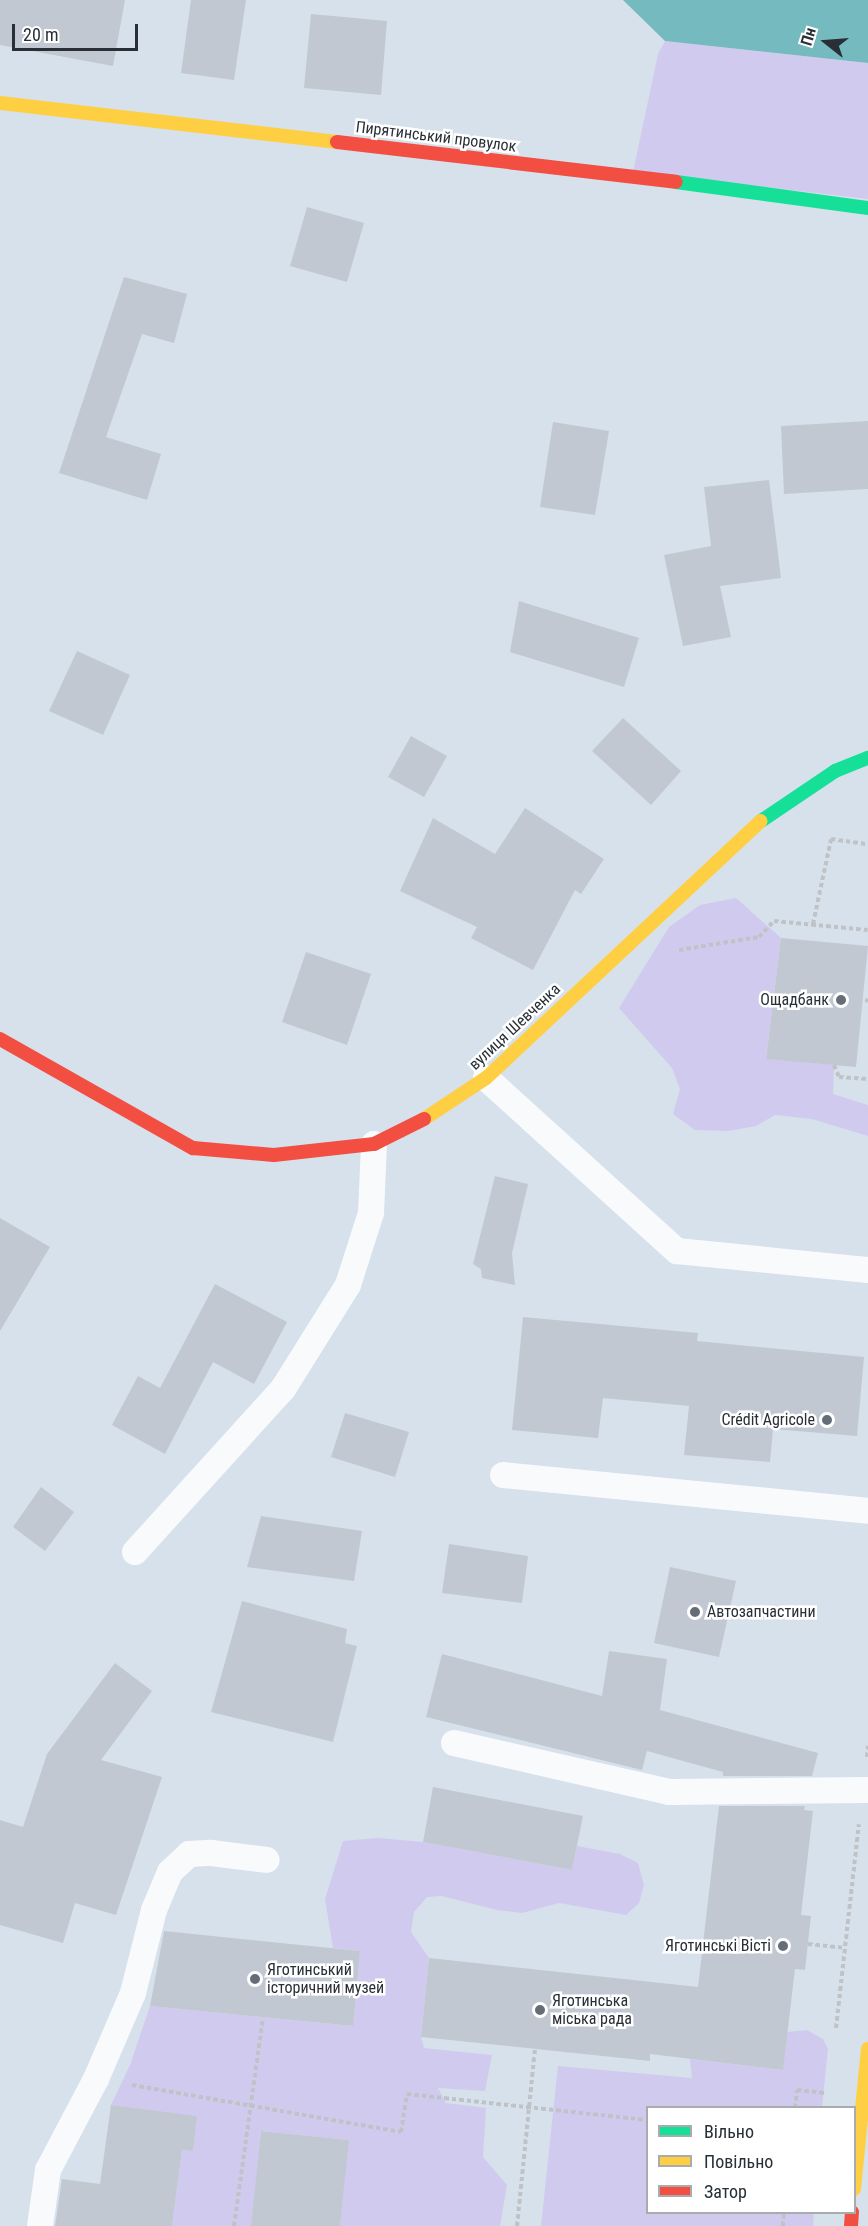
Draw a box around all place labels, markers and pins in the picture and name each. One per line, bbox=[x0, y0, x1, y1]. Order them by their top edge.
place label: Ощадбанк bbox=[760, 990, 829, 1010]
marker: Ощадбанк bbox=[834, 993, 848, 1007]
place label: Crédit Agricole bbox=[721, 1410, 815, 1430]
marker: Crédit Agricole bbox=[820, 1413, 834, 1427]
place label: Автозапчастини bbox=[707, 1602, 816, 1622]
marker: Автозапчастини bbox=[688, 1605, 702, 1619]
place label: Яготинські Вісті bbox=[665, 1936, 771, 1956]
marker: Яготинські Вісті bbox=[776, 1939, 790, 1953]
place label: Яготинський історичний музей bbox=[267, 1960, 384, 1998]
marker: Яготинський історичний музей bbox=[248, 1972, 262, 1986]
place label: Яготинська міська рада bbox=[552, 1991, 632, 2029]
marker: Яготинська міська рада bbox=[533, 2003, 547, 2017]

